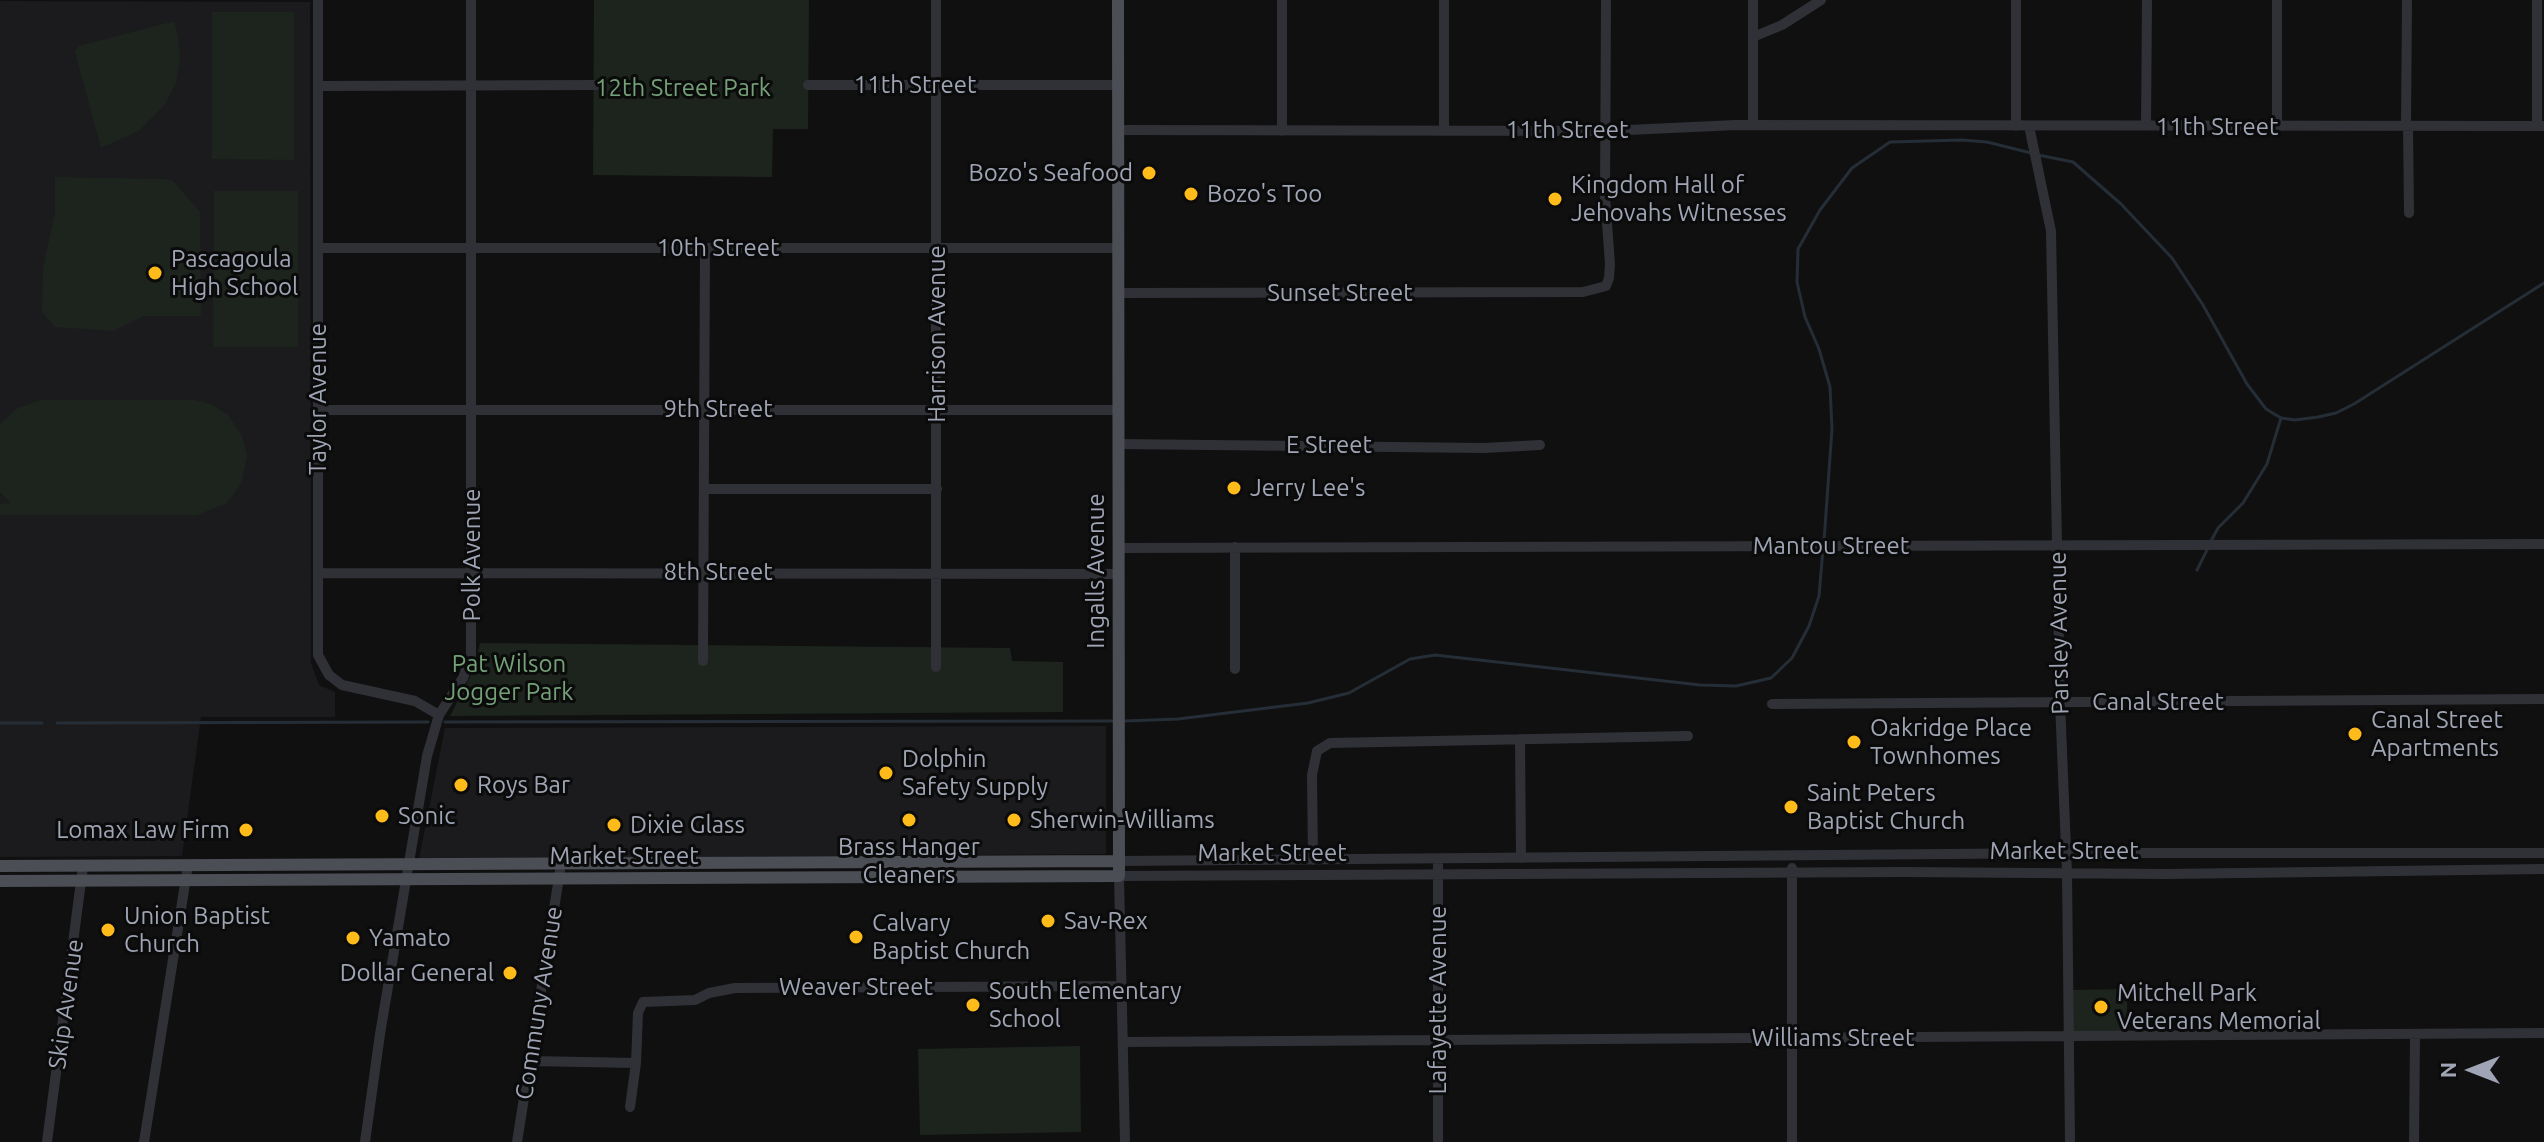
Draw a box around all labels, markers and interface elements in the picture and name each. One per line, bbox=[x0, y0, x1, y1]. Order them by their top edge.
street label: 11th Street bbox=[854, 71, 976, 99]
park label: 12th Street Park bbox=[595, 74, 771, 102]
street label: 11th Street bbox=[2156, 113, 2278, 141]
street label: 11th Street bbox=[1506, 116, 1628, 144]
place label: Bozo's Seafood bbox=[969, 159, 1133, 187]
marker: Bozo's Seafood bbox=[1140, 164, 1158, 182]
place label: Kingdom Hall of Jehovahs Witnesses bbox=[1571, 171, 1787, 227]
place label: Bozo's Too bbox=[1207, 180, 1322, 208]
marker: Bozo's Too bbox=[1182, 185, 1200, 203]
marker: Kingdom Hall of Jehovahs Witnesses bbox=[1546, 190, 1564, 208]
street label: 10th Street bbox=[657, 234, 779, 262]
place label: Pascagoula High School bbox=[171, 245, 298, 301]
street label: Harrison Avenue bbox=[923, 245, 951, 423]
marker: Pascagoula High School bbox=[146, 264, 164, 282]
street label: Sunset Street bbox=[1267, 279, 1413, 307]
street label: Taylor Avenue bbox=[304, 323, 332, 475]
street label: 9th Street bbox=[663, 395, 773, 423]
street label: E Street bbox=[1286, 431, 1372, 459]
place label: Jerry Lee's bbox=[1250, 474, 1365, 502]
marker: Jerry Lee's bbox=[1225, 479, 1243, 497]
street label: Polk Avenue bbox=[458, 489, 486, 621]
street label: Ingalls Avenue bbox=[1082, 493, 1110, 649]
street label: Mantou Street bbox=[1753, 532, 1909, 560]
street label: Parsley Avenue bbox=[2043, 551, 2075, 715]
street label: 8th Street bbox=[663, 558, 773, 586]
park label: Pat Wilson Jogger Park bbox=[445, 650, 573, 706]
street label: Canal Street bbox=[2092, 688, 2224, 716]
place label: Canal Street Apartments bbox=[2371, 706, 2503, 762]
place label: Oakridge Place Townhomes bbox=[1870, 714, 2032, 770]
marker: Canal Street Apartments bbox=[2346, 725, 2364, 743]
marker: Oakridge Place Townhomes bbox=[1845, 733, 1863, 751]
place label: Dolphin Safety Supply bbox=[902, 745, 1048, 801]
marker: Dolphin Safety Supply bbox=[877, 764, 895, 782]
place label: Roys Bar bbox=[477, 771, 570, 799]
marker: Roys Bar bbox=[452, 776, 470, 794]
place label: Saint Peters Baptist Church bbox=[1807, 779, 1965, 835]
marker: Saint Peters Baptist Church bbox=[1782, 798, 1800, 816]
place label: Sonic bbox=[398, 802, 455, 830]
place label: Sherwin-Williams bbox=[1030, 806, 1215, 834]
marker: Sonic bbox=[373, 807, 391, 825]
place label: Dixie Glass bbox=[630, 811, 745, 839]
marker: Brass Hanger Cleaners bbox=[900, 811, 918, 829]
marker: Sherwin-Williams bbox=[1005, 811, 1023, 829]
place label: Lomax Law Firm bbox=[56, 816, 230, 844]
marker: Dixie Glass bbox=[605, 816, 623, 834]
marker: Lomax Law Firm bbox=[237, 821, 255, 839]
place label: Brass Hanger Cleaners bbox=[838, 833, 980, 889]
street label: Market Street bbox=[1989, 837, 2139, 865]
street label: Market Street bbox=[1197, 839, 1347, 867]
street label: Market Street bbox=[549, 842, 699, 870]
place label: Union Baptist Church bbox=[124, 902, 270, 958]
street label: Communy Avenue bbox=[510, 904, 568, 1102]
street label: Lafayette Avenue bbox=[1424, 905, 1452, 1095]
place label: Sav-Rex bbox=[1064, 907, 1148, 935]
place label: Calvary Baptist Church bbox=[872, 909, 1030, 965]
marker: Sav-Rex bbox=[1039, 912, 1057, 930]
marker: Union Baptist Church bbox=[99, 921, 117, 939]
place label: Yamato bbox=[369, 924, 451, 952]
marker: Calvary Baptist Church bbox=[847, 928, 865, 946]
marker: Yamato bbox=[344, 929, 362, 947]
street label: Skip Avenue bbox=[43, 937, 89, 1071]
place label: Dollar General bbox=[340, 959, 494, 987]
marker: Dollar General bbox=[501, 964, 519, 982]
street label: Weaver Street bbox=[779, 973, 933, 1001]
place label: South Elementary School bbox=[989, 977, 1182, 1033]
place label: Mitchell Park Veterans Memorial bbox=[2117, 979, 2321, 1035]
marker: South Elementary School bbox=[964, 996, 982, 1014]
marker: Mitchell Park Veterans Memorial bbox=[2092, 998, 2110, 1016]
street label: Williams Street bbox=[1752, 1024, 1914, 1052]
north arrow bbox=[2432, 1030, 2512, 1110]
text: N bbox=[2435, 1062, 2460, 1078]

